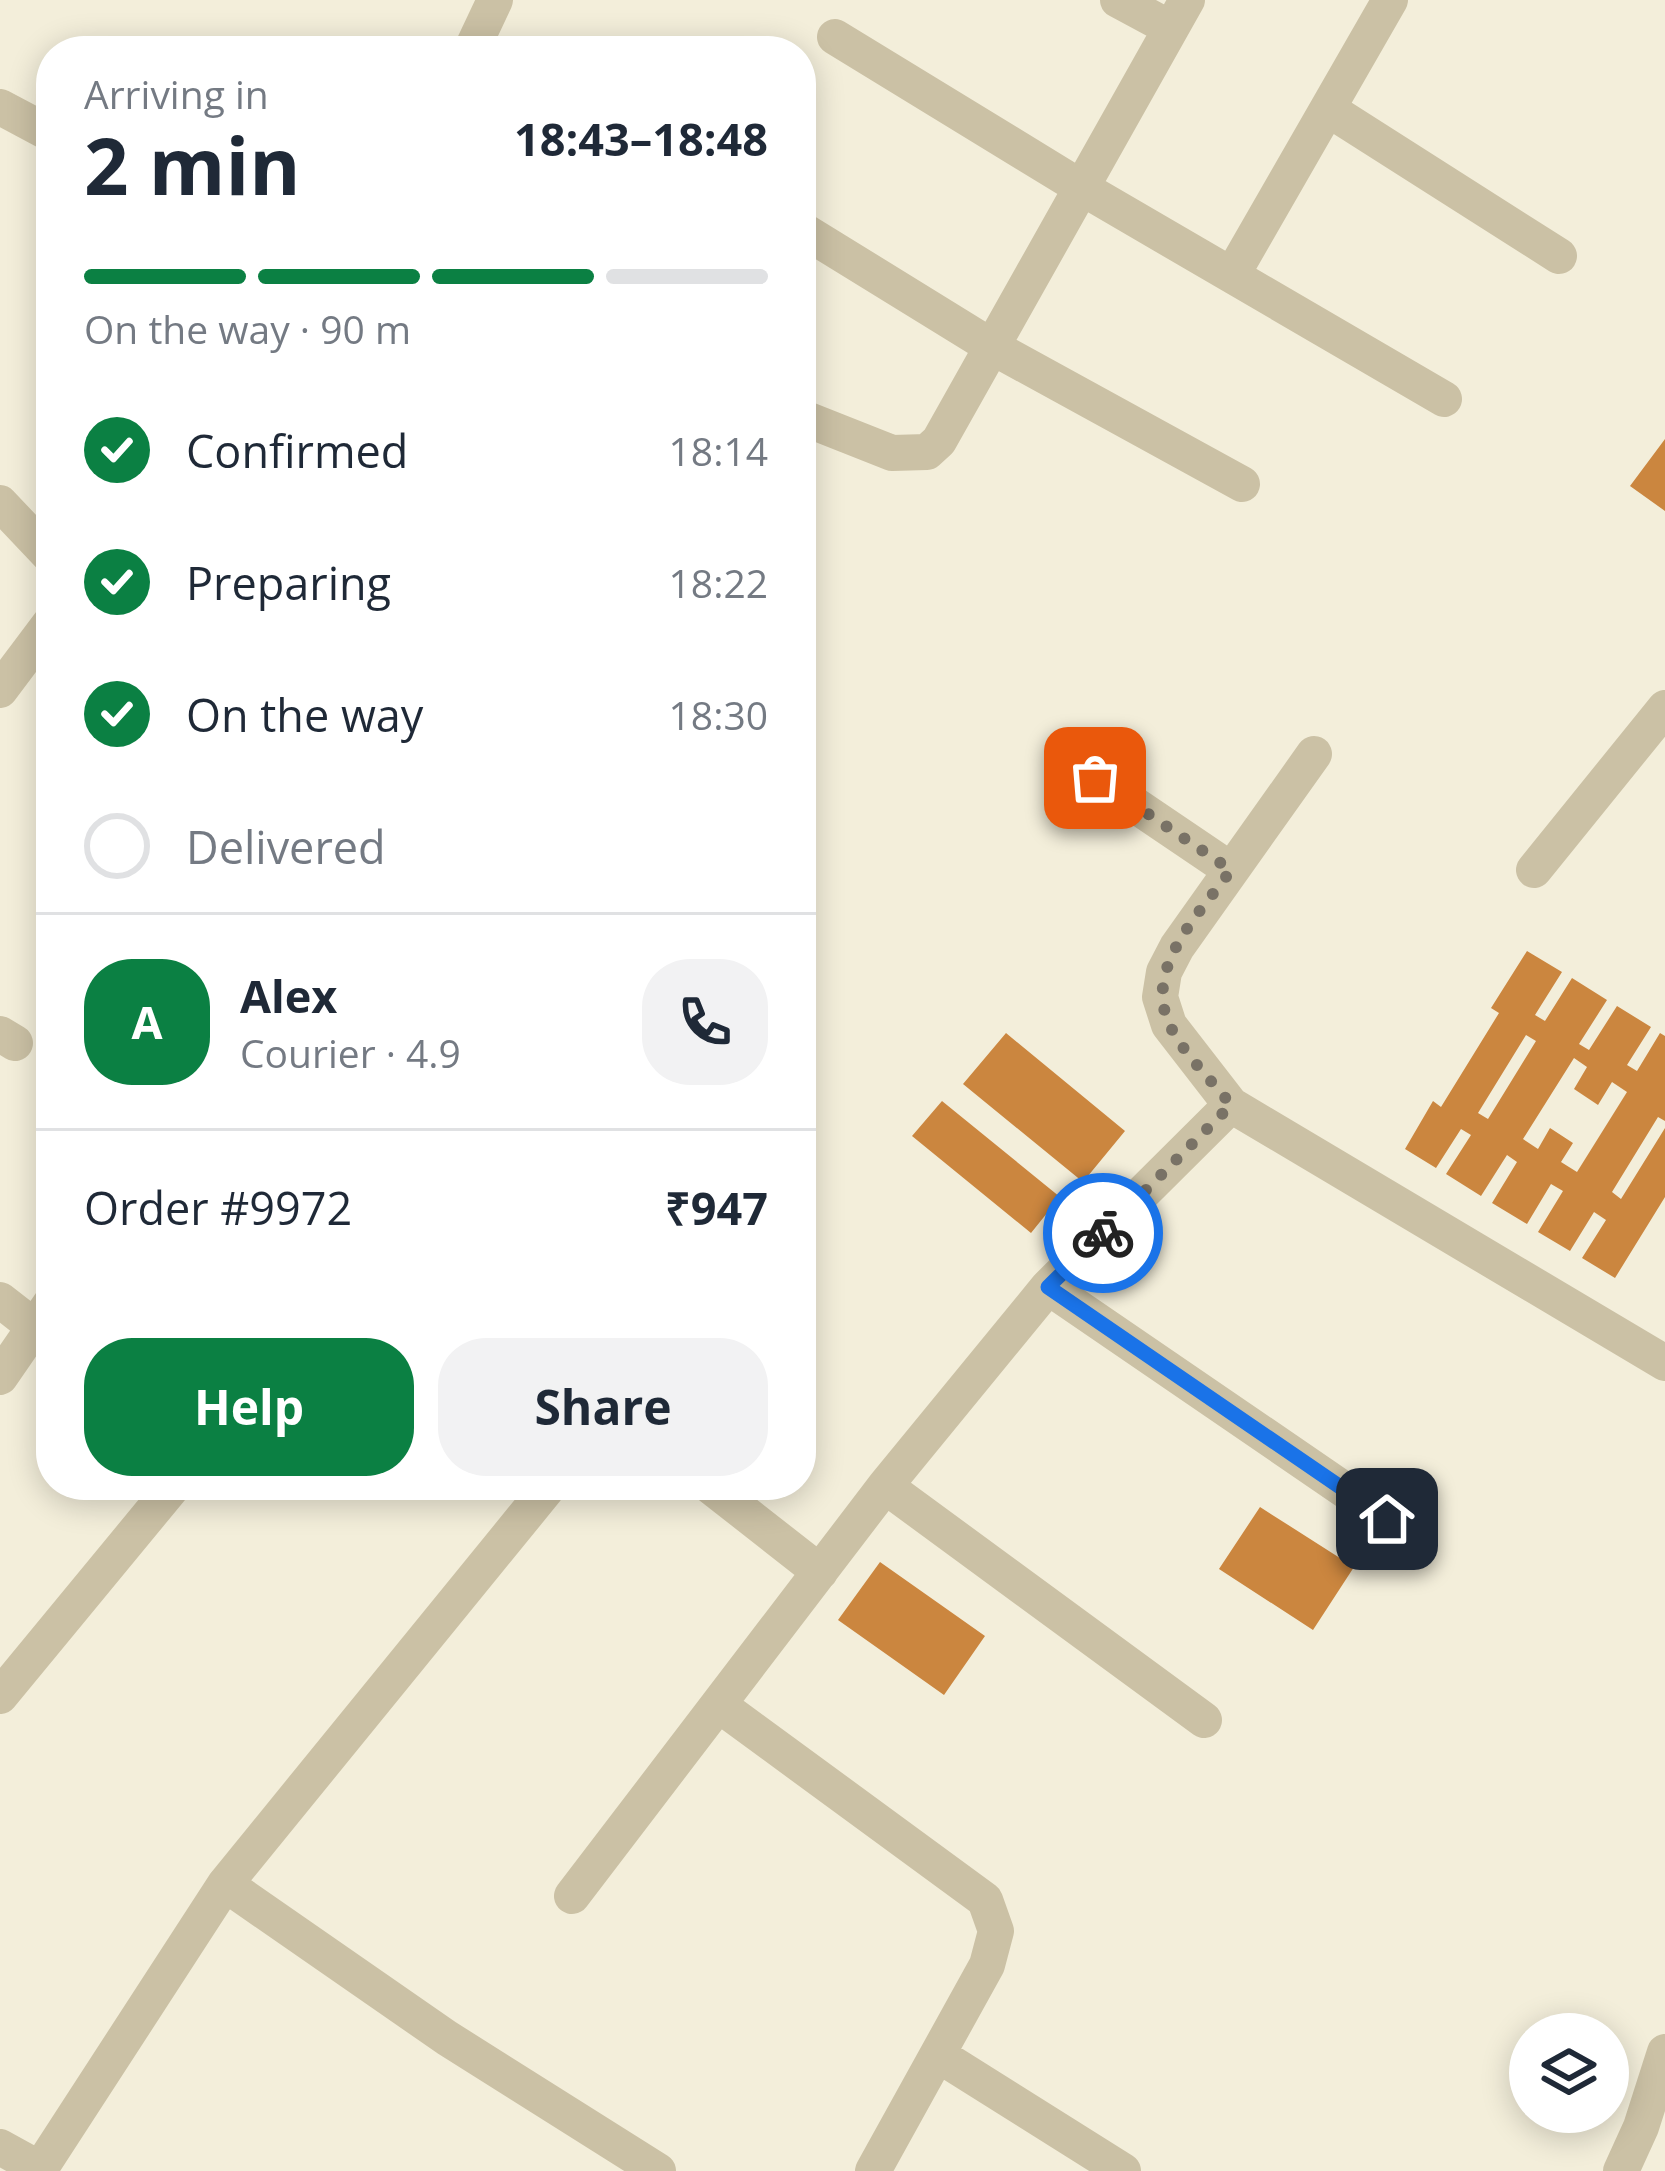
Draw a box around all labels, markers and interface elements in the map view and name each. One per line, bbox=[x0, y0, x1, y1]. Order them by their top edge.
text: Arriving in bbox=[84, 67, 269, 120]
text: 18:43–18:48 bbox=[514, 108, 768, 169]
text: 2 min bbox=[84, 112, 301, 218]
text: On the way · 90 m bbox=[84, 302, 411, 355]
icon: check bbox=[84, 417, 150, 483]
text: Confirmed bbox=[186, 420, 408, 481]
text: 18:14 bbox=[669, 424, 768, 477]
icon: check bbox=[84, 549, 150, 615]
text: Preparing bbox=[186, 552, 391, 613]
text: 18:22 bbox=[669, 556, 768, 609]
icon: check bbox=[84, 681, 150, 747]
text: On the way bbox=[186, 684, 423, 745]
text: 18:30 bbox=[669, 688, 768, 741]
pin bbox=[1044, 727, 1146, 829]
icon: bag bbox=[1062, 745, 1128, 811]
text: Delivered bbox=[186, 816, 386, 877]
button: phone bbox=[642, 959, 768, 1085]
text: Alex bbox=[240, 965, 337, 1026]
text: A bbox=[131, 991, 163, 1052]
text: Courier · 4.9 bbox=[240, 1026, 461, 1079]
courier bbox=[1043, 1173, 1163, 1293]
text: Order #9972 bbox=[84, 1177, 352, 1238]
text: ₹947 bbox=[665, 1177, 768, 1238]
icon: bike bbox=[1070, 1200, 1136, 1266]
button: Help bbox=[84, 1338, 414, 1476]
button: Share bbox=[438, 1338, 768, 1476]
pin bbox=[1336, 1468, 1438, 1570]
icon: home bbox=[1354, 1486, 1420, 1552]
map controls bbox=[1509, 2013, 1629, 2133]
button: layers bbox=[1509, 2013, 1629, 2133]

